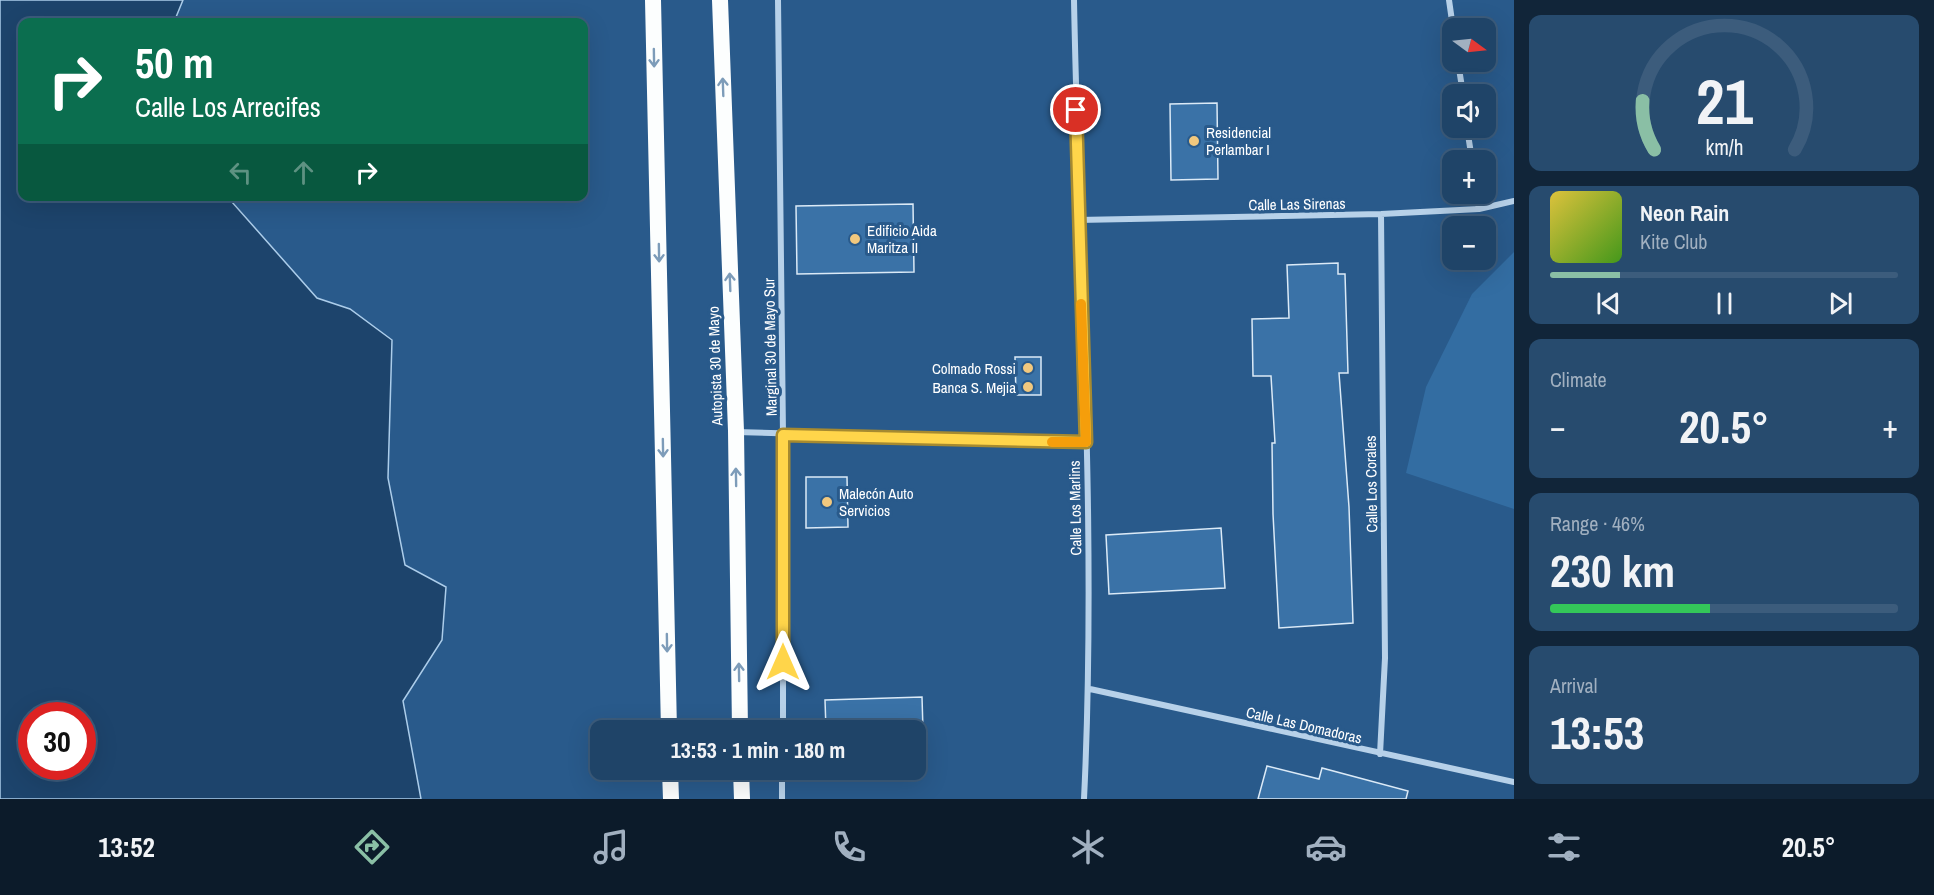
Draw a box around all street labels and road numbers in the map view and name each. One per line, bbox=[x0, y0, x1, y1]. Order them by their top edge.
street label: Calle Las Sirenas bbox=[1248, 193, 1346, 215]
street label: Marginal 30 de Mayo Sur bbox=[758, 278, 782, 416]
street label: Autopista 30 de Mayo bbox=[702, 306, 728, 427]
street label: Calle Los Corales bbox=[1360, 435, 1382, 533]
street label: Calle Los Marlins bbox=[1064, 460, 1086, 556]
street label: Calle Las Domadoras bbox=[1244, 701, 1364, 749]

